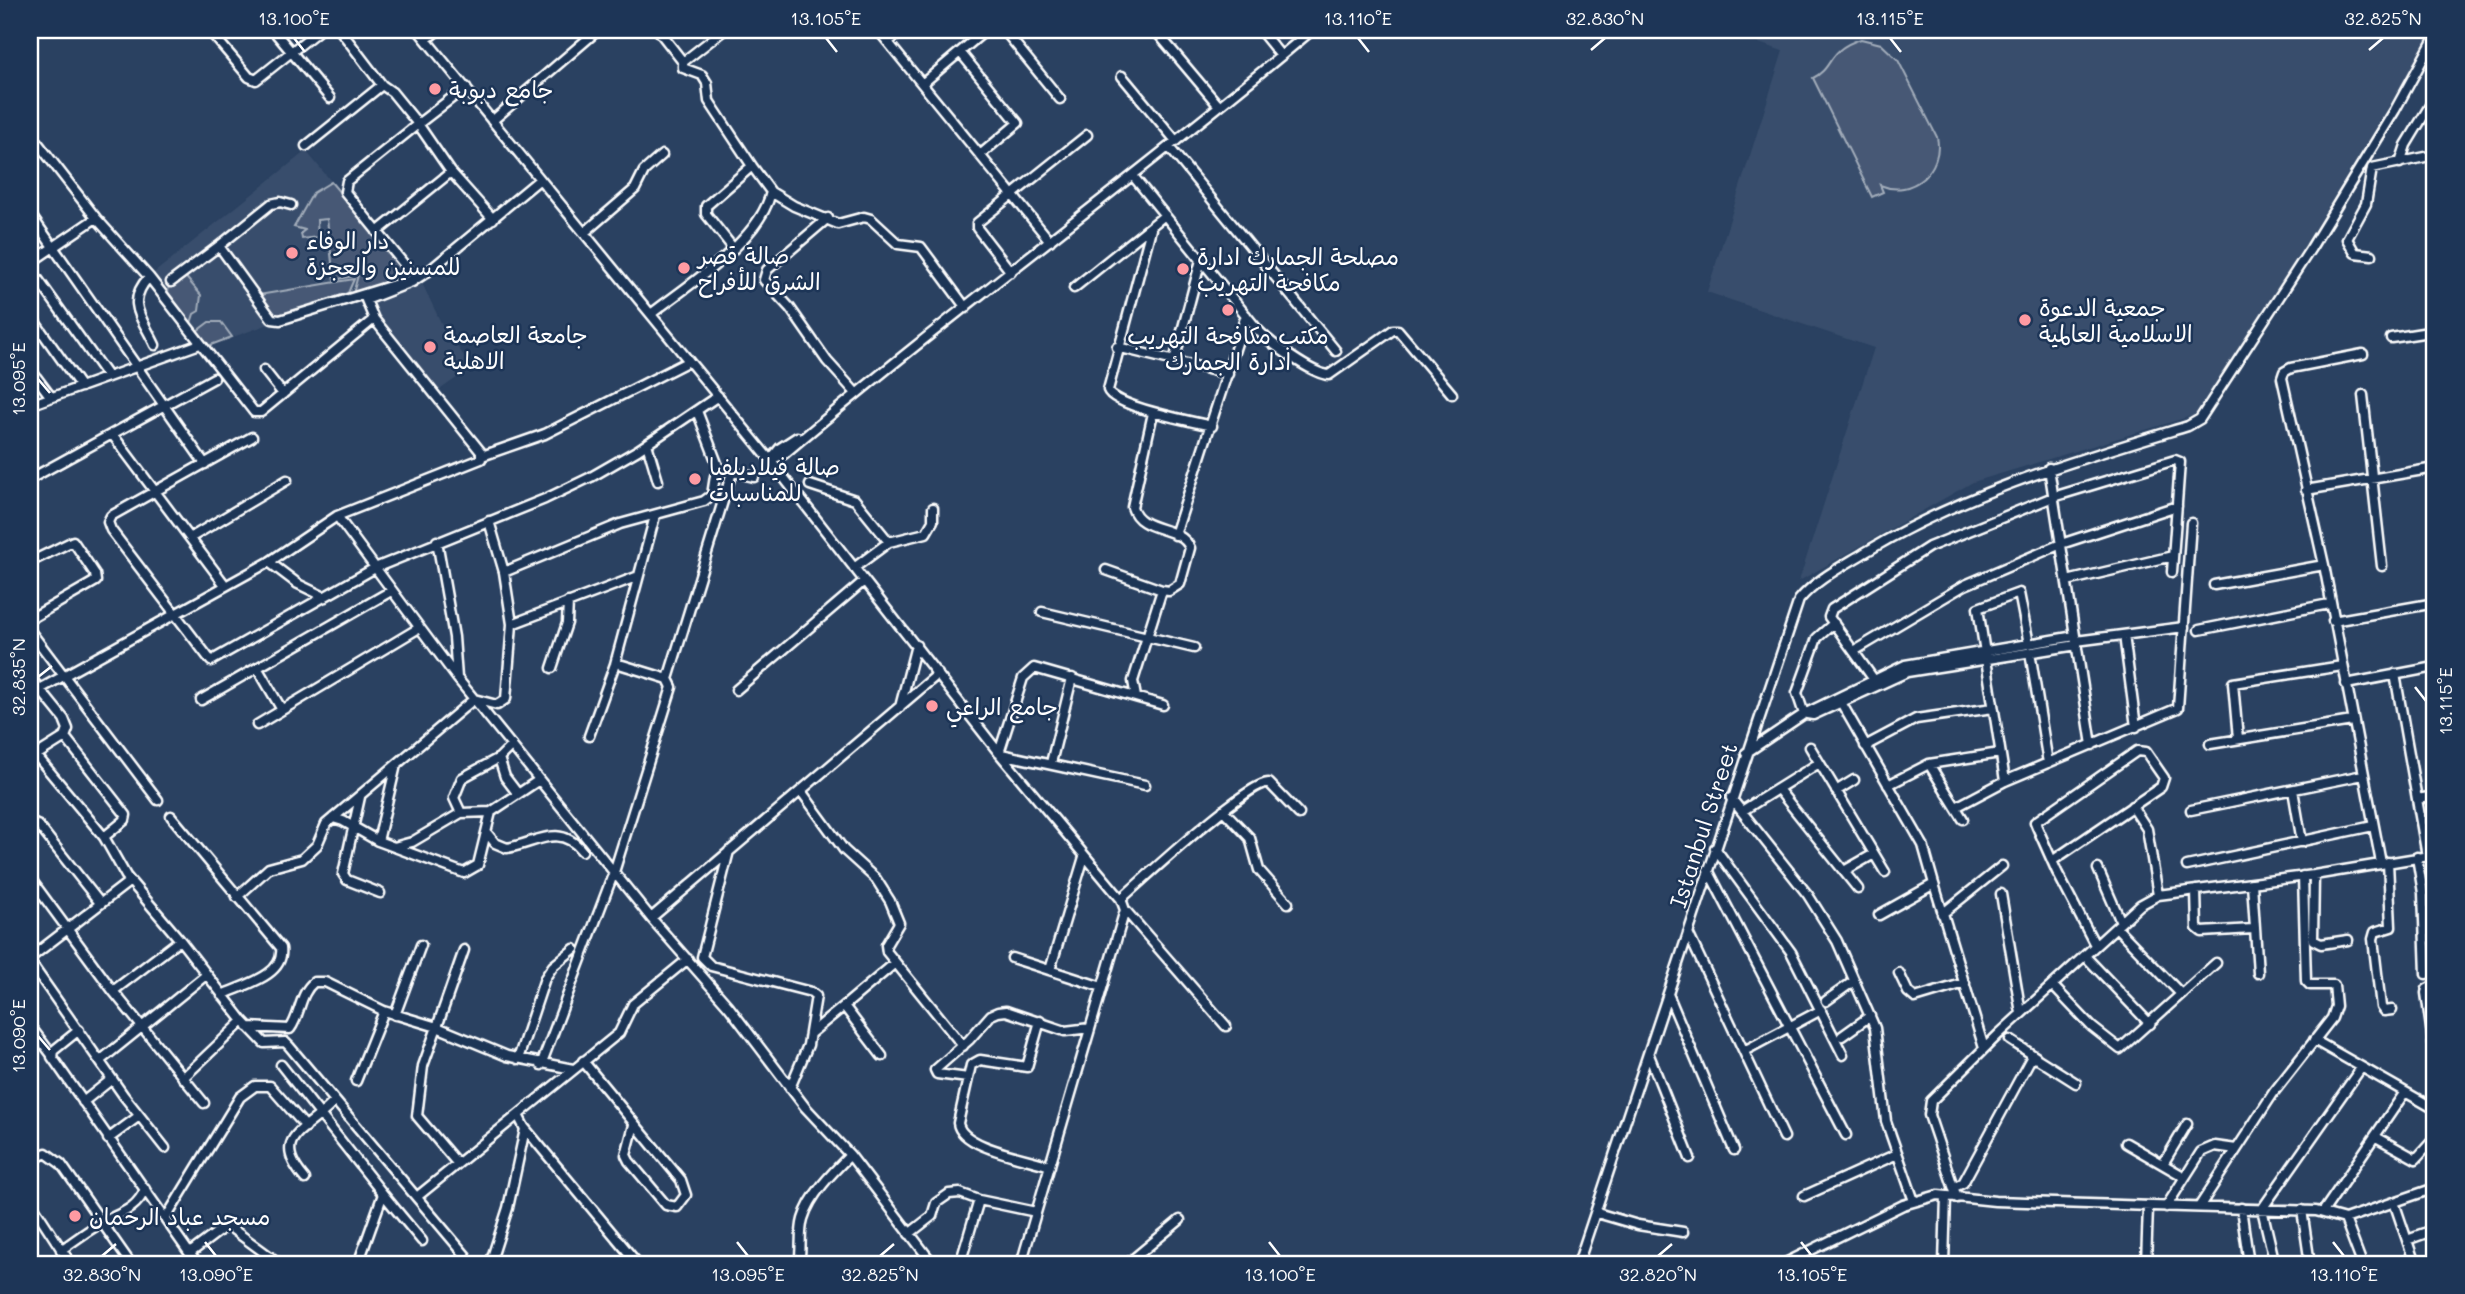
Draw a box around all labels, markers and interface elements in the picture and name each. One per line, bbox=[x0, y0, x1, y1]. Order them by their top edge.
text: 13.100°E bbox=[258, 6, 330, 30]
text: 13.105°E bbox=[791, 6, 861, 30]
text: 13.110°E bbox=[1324, 6, 1392, 30]
text: 32.830°N bbox=[1566, 6, 1644, 30]
text: 13.115°E bbox=[1856, 6, 1924, 30]
text: 32.825°N bbox=[2344, 6, 2422, 30]
place label: جامع دبوبة bbox=[449, 74, 554, 107]
marker: جامع دبوبة bbox=[427, 81, 443, 97]
place label: دار الوفاء للمسنين والعجزة bbox=[306, 225, 461, 281]
place label: صالة قصر الشرق للأفراح bbox=[696, 240, 821, 298]
place label: مصلحة الجمارك ادارة مكافحة التهريب bbox=[1197, 241, 1399, 297]
marker: دار الوفاء للمسنين والعجزة bbox=[284, 245, 300, 261]
marker: صالة قصر الشرق للأفراح bbox=[676, 260, 692, 276]
marker: مصلحة الجمارك ادارة مكافحة التهريب bbox=[1175, 261, 1191, 277]
place label: جمعية الدعوة الاسلامية العالمية bbox=[2039, 292, 2193, 348]
marker: مكتب مكافحة التهريب ادارة الجمارك bbox=[1220, 302, 1236, 318]
marker: جمعية الدعوة الاسلامية العالمية bbox=[2017, 312, 2033, 328]
place label: جامعة العاصمة الاهلية bbox=[444, 319, 588, 375]
place label: مكتب مكافحة التهريب ادارة الجمارك bbox=[1127, 320, 1329, 376]
marker: جامعة العاصمة الاهلية bbox=[422, 339, 438, 355]
text: 13.095°E bbox=[6, 342, 30, 416]
place label: صالة فيلاديلفيا للمناسبات bbox=[709, 451, 840, 507]
marker: صالة فيلاديلفيا للمناسبات bbox=[687, 471, 703, 487]
text: 32.835°N bbox=[6, 638, 30, 716]
text: 13.115°E bbox=[2433, 667, 2457, 735]
place label: جامع الراعي bbox=[946, 691, 1058, 728]
marker: جامع الراعي bbox=[924, 698, 940, 714]
street label: Istanbul Street bbox=[1662, 739, 1744, 911]
text: 13.090°E bbox=[6, 999, 30, 1073]
place label: مسجد عباد الرحمان bbox=[89, 1201, 270, 1231]
marker: مسجد عباد الرحمان bbox=[67, 1208, 83, 1224]
text: 32.830°N bbox=[63, 1262, 141, 1286]
text: 13.090°E bbox=[179, 1262, 253, 1286]
text: 13.095°E bbox=[711, 1262, 785, 1286]
text: 32.825°N bbox=[841, 1262, 919, 1286]
text: 13.100°E bbox=[1244, 1262, 1316, 1286]
text: 32.820°N bbox=[1619, 1262, 1697, 1286]
text: 13.105°E bbox=[1777, 1262, 1847, 1286]
text: 13.110°E bbox=[2310, 1262, 2378, 1286]

